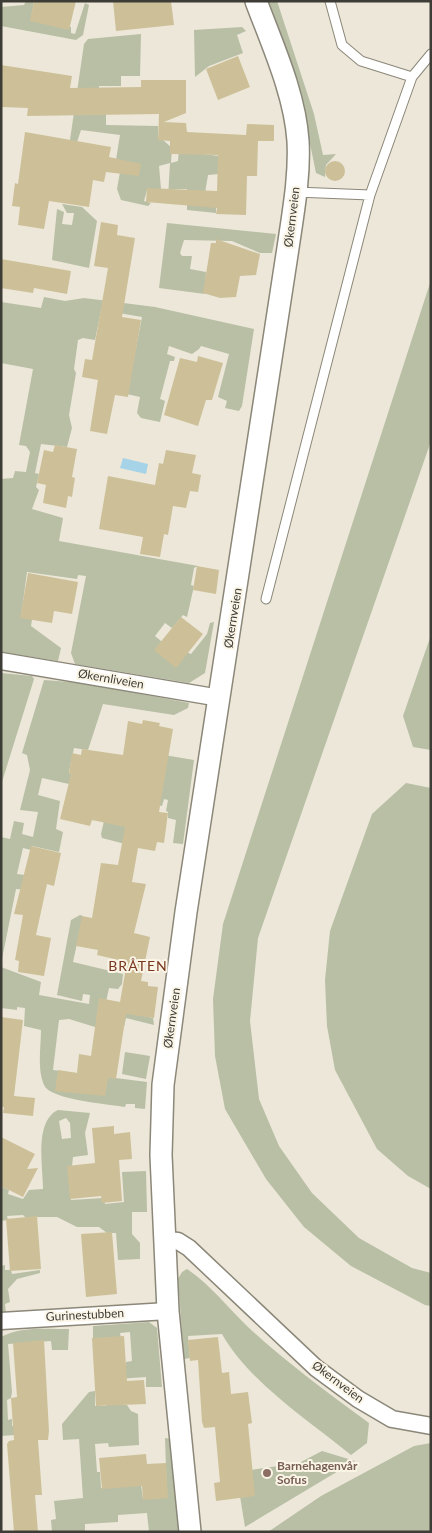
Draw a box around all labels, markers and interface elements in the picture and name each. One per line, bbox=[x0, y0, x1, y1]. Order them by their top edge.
street label: Økernveien bbox=[280, 186, 303, 248]
street label: Økernveien bbox=[220, 587, 245, 649]
street label: Økernliveien bbox=[77, 665, 145, 692]
district label: BRÅTEN bbox=[108, 957, 168, 974]
street label: Økernveien bbox=[160, 987, 183, 1049]
street label: Gurinestubben bbox=[45, 1305, 124, 1324]
street label: Økernveien bbox=[310, 1357, 367, 1406]
place label: Barnehagenvår Sofus bbox=[277, 1458, 358, 1487]
marker: Barnehagenvår Sofus bbox=[261, 1467, 273, 1479]

